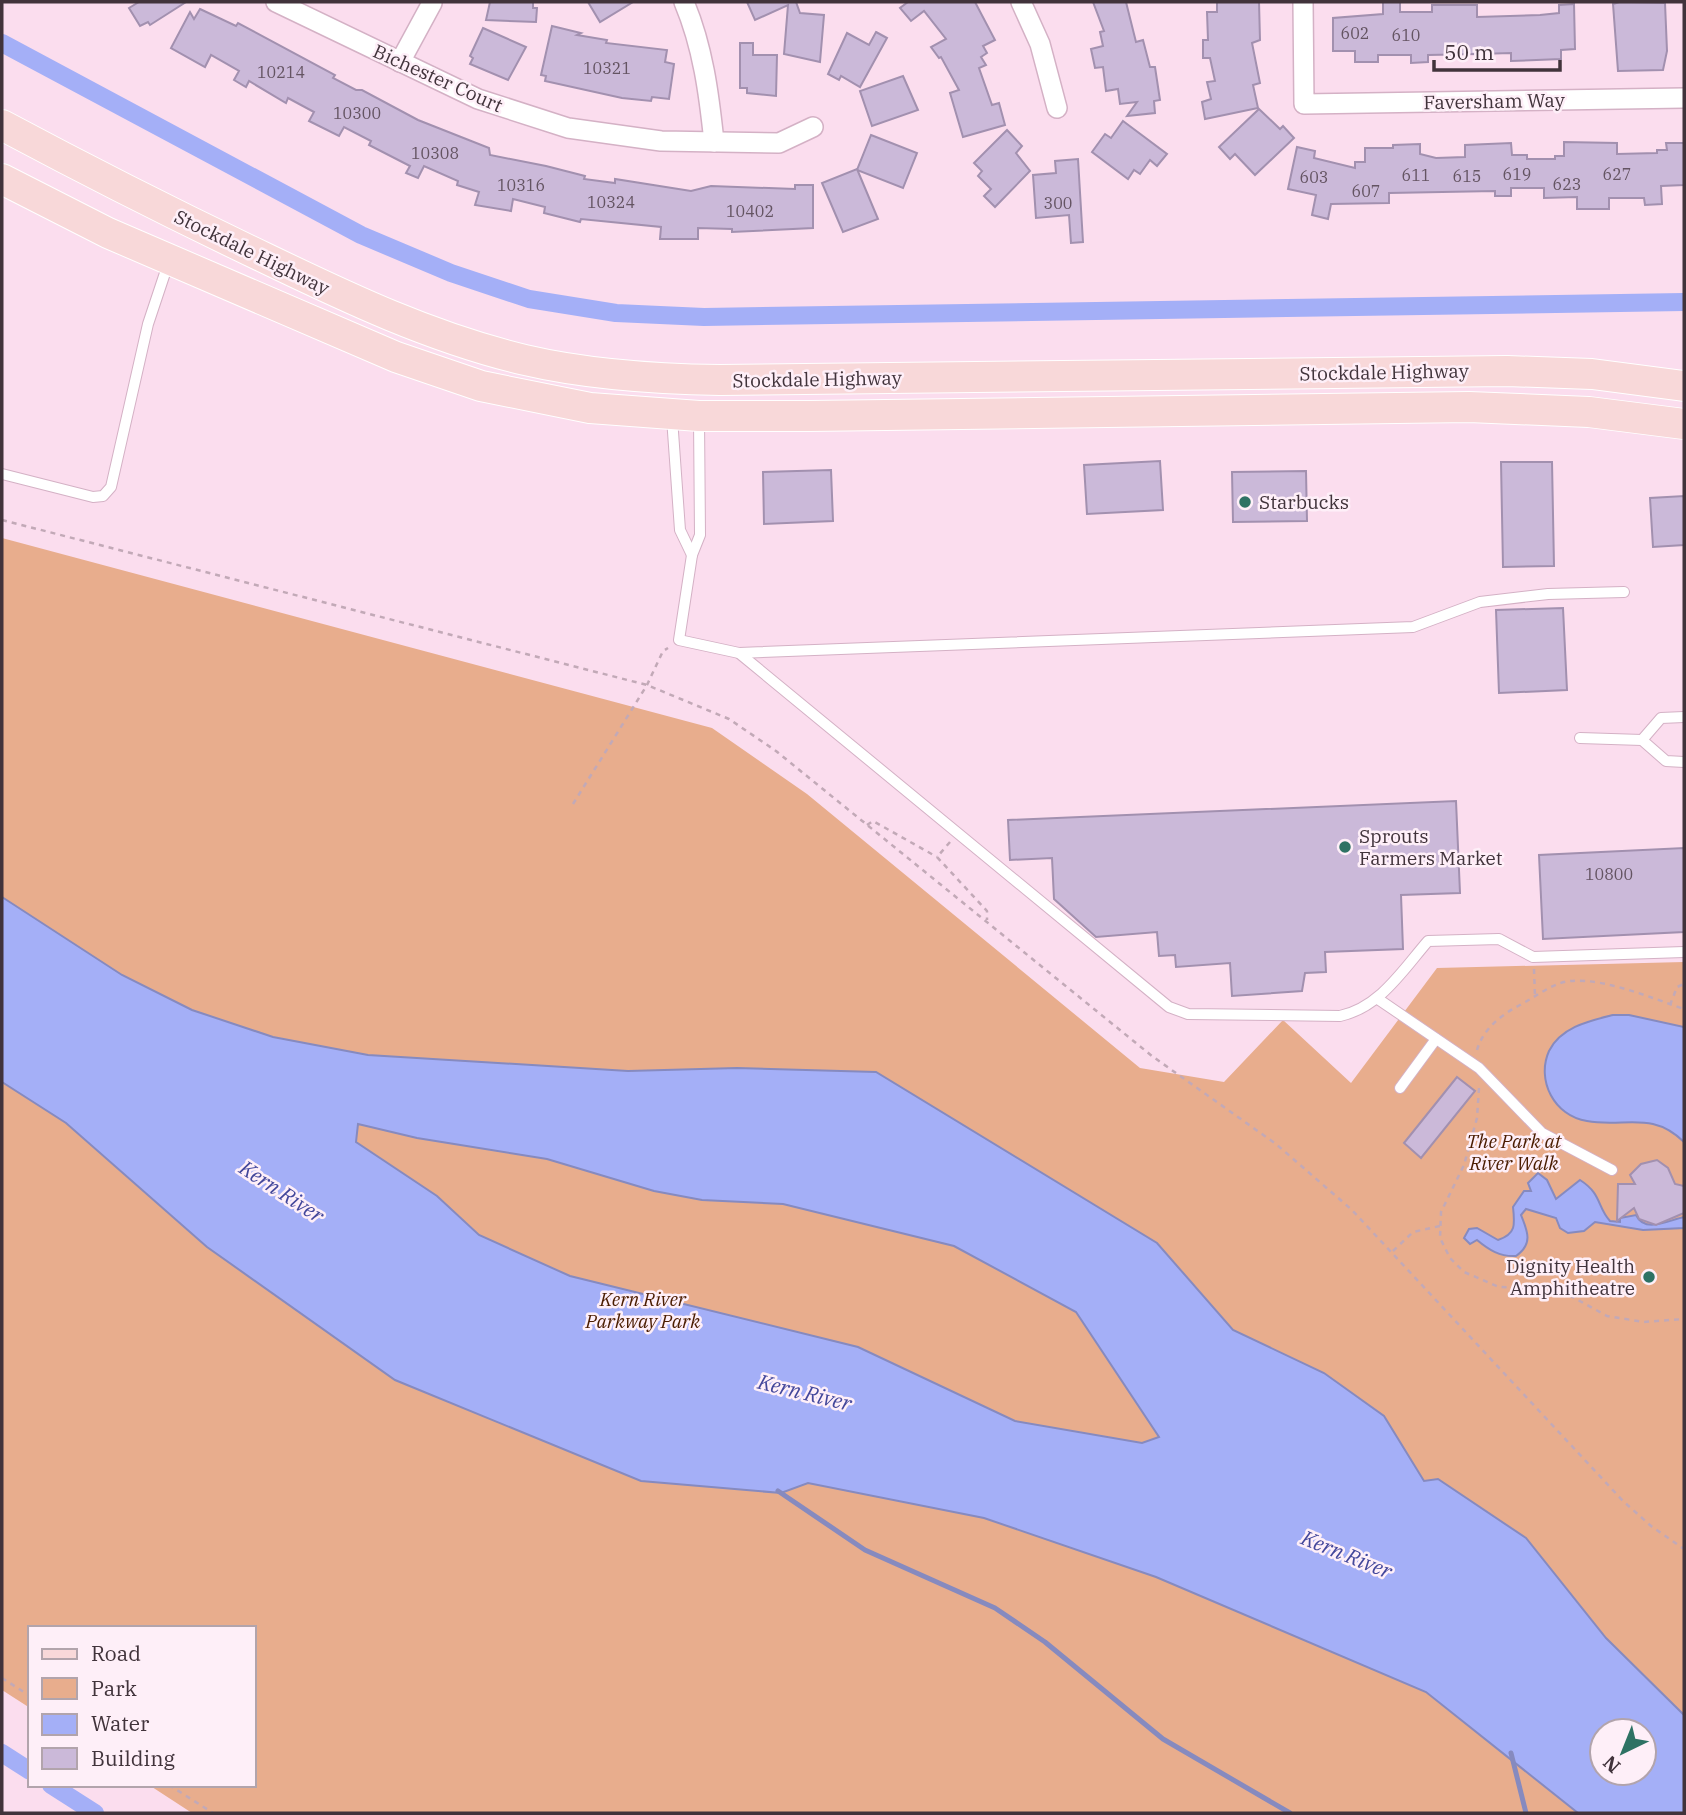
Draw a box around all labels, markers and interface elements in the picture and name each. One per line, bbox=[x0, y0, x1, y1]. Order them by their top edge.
house number: 602 bbox=[1341, 23, 1369, 43]
house number: 610 bbox=[1392, 25, 1420, 45]
scale bar bbox=[1434, 28, 1560, 72]
text: 50 m bbox=[1444, 38, 1494, 66]
street label: Bichester Court bbox=[369, 39, 507, 117]
house number: 10321 bbox=[583, 58, 631, 78]
house number: 10214 bbox=[257, 62, 305, 82]
street label: Faversham Way bbox=[1423, 88, 1566, 114]
house number: 10300 bbox=[333, 103, 381, 123]
house number: 10308 bbox=[411, 143, 459, 163]
house number: 619 bbox=[1503, 164, 1531, 184]
house number: 627 bbox=[1603, 164, 1631, 184]
house number: 611 bbox=[1402, 165, 1430, 185]
house number: 615 bbox=[1453, 166, 1481, 186]
house number: 603 bbox=[1300, 167, 1328, 187]
house number: 623 bbox=[1553, 174, 1581, 194]
house number: 10316 bbox=[497, 175, 545, 195]
house number: 607 bbox=[1352, 181, 1380, 201]
house number: 10324 bbox=[587, 192, 635, 212]
house number: 300 bbox=[1044, 193, 1072, 213]
house number: 10402 bbox=[726, 201, 774, 221]
street label: Stockdale Highway bbox=[171, 204, 334, 300]
street label: Stockdale Highway bbox=[1299, 359, 1470, 385]
street label: Stockdale Highway bbox=[732, 366, 903, 392]
place label: Starbucks bbox=[1259, 490, 1349, 514]
marker: Starbucks bbox=[1237, 494, 1253, 510]
place label: Sprouts Farmers Market bbox=[1359, 824, 1503, 870]
marker: Sprouts Farmers Market bbox=[1337, 839, 1353, 855]
house number: 10800 bbox=[1585, 864, 1633, 884]
park label: The Park at River Walk bbox=[1466, 1129, 1563, 1175]
water label: Kern River bbox=[234, 1153, 330, 1229]
place label: Dignity Health Amphitheatre bbox=[1506, 1254, 1635, 1300]
marker: Dignity Health Amphitheatre bbox=[1641, 1269, 1657, 1285]
park label: Kern River Parkway Park bbox=[585, 1287, 701, 1333]
water label: Kern River bbox=[754, 1367, 855, 1417]
water label: Kern River bbox=[1297, 1523, 1397, 1585]
legend bbox=[28, 1626, 256, 1787]
text: Road bbox=[91, 1639, 141, 1667]
text: Park bbox=[91, 1674, 138, 1702]
text: Water bbox=[91, 1709, 150, 1737]
north arrow bbox=[1588, 1717, 1658, 1787]
text: Building bbox=[91, 1744, 176, 1772]
text: N bbox=[1598, 1751, 1625, 1778]

